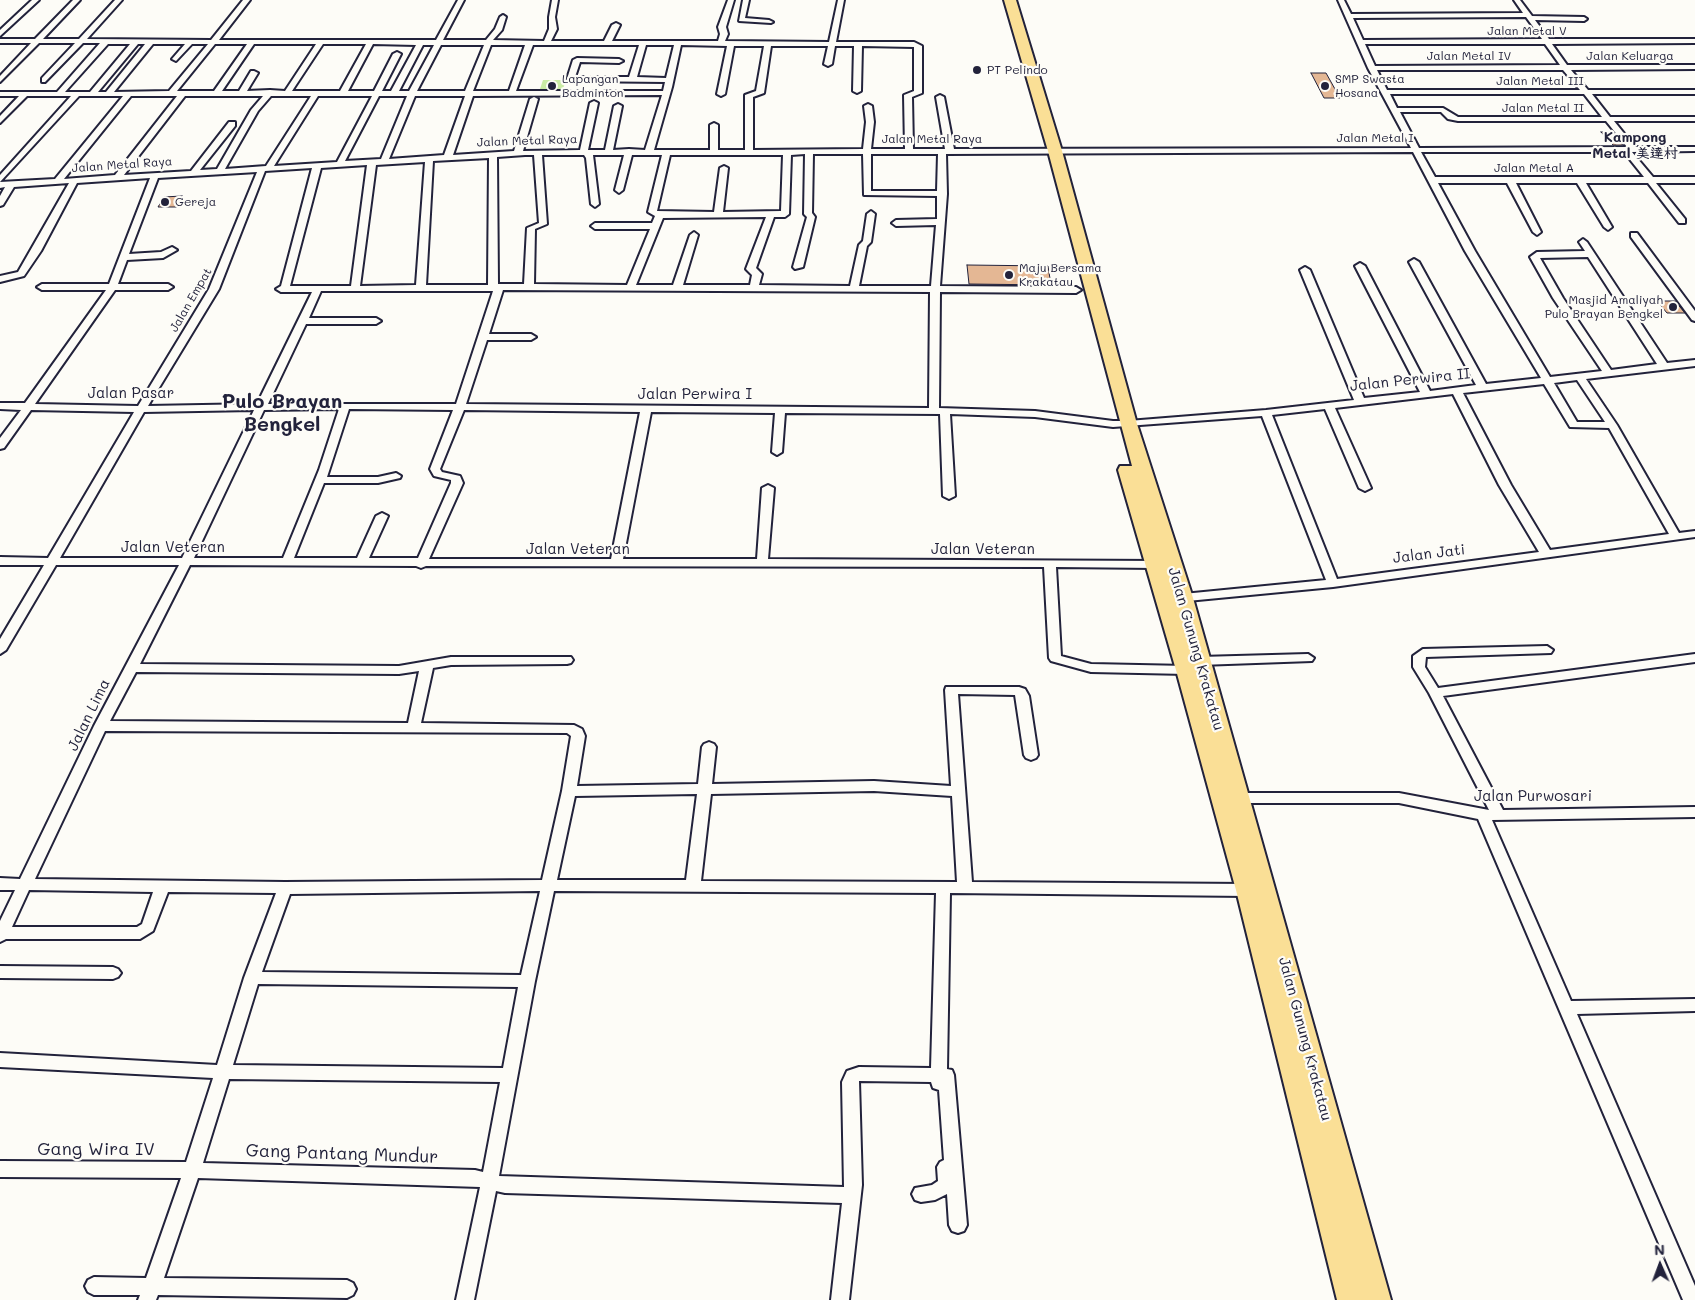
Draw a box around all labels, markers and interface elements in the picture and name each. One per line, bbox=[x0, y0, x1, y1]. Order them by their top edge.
street label: Jalan Metal V bbox=[1487, 24, 1567, 38]
street label: Jalan Metal IV bbox=[1427, 49, 1511, 63]
street label: Jalan Keluarga bbox=[1586, 49, 1674, 63]
place label: PT Pelindo bbox=[987, 63, 1048, 77]
marker: PT Pelindo bbox=[971, 64, 983, 76]
place label: Lapangan Badminton bbox=[562, 72, 623, 100]
place label: SMP Swasta Hosana bbox=[1335, 72, 1405, 100]
street label: Jalan Metal III bbox=[1496, 74, 1584, 88]
marker: Lapangan Badminton bbox=[546, 80, 558, 92]
marker: SMP Swasta Hosana bbox=[1319, 80, 1331, 92]
street label: Jalan Metal II bbox=[1502, 101, 1584, 115]
district label: Kampong Metal 美達村 bbox=[1592, 130, 1678, 162]
street label: Jalan Metal I bbox=[1337, 131, 1413, 145]
street label: Jalan Metal Raya bbox=[477, 132, 577, 150]
street label: Jalan Metal Raya bbox=[882, 132, 982, 146]
street label: Jalan Metal Raya bbox=[71, 154, 173, 176]
street label: Jalan Metal A bbox=[1494, 161, 1574, 175]
place label: Gereja bbox=[175, 195, 216, 209]
marker: Gereja bbox=[159, 196, 171, 208]
place label: Maju Bersama Krakatau bbox=[1019, 261, 1102, 289]
street label: Jalan Empat bbox=[167, 265, 215, 335]
marker: Maju Bersama Krakatau bbox=[1003, 269, 1015, 281]
place label: Masjid Amaliyah Pulo Brayan Bengkel bbox=[1545, 293, 1663, 321]
marker: Masjid Amaliyah Pulo Brayan Bengkel bbox=[1667, 301, 1679, 313]
street label: Jalan Perwira II bbox=[1349, 365, 1471, 395]
street label: Jalan Pasar bbox=[88, 384, 174, 402]
street label: Jalan Perwira I bbox=[638, 385, 752, 403]
district label: Pulo Brayan Bengkel bbox=[222, 390, 342, 437]
street label: Jalan Veteran bbox=[121, 538, 225, 556]
street label: Jalan Veteran bbox=[526, 540, 630, 558]
street label: Jalan Veteran bbox=[931, 540, 1035, 558]
street label: Jalan Jati bbox=[1392, 541, 1466, 567]
street label: Jalan Gunung Krakatau bbox=[1164, 565, 1228, 733]
street label: Jalan Lima bbox=[64, 676, 114, 754]
street label: Jalan Purwosari bbox=[1474, 787, 1592, 805]
street label: Jalan Gunung Krakatau bbox=[1274, 955, 1336, 1123]
street label: Gang Wira IV bbox=[37, 1138, 155, 1160]
street label: Gang Pantang Mundur bbox=[245, 1140, 439, 1168]
north arrow bbox=[1635, 1240, 1685, 1290]
text: N bbox=[1654, 1240, 1665, 1259]

